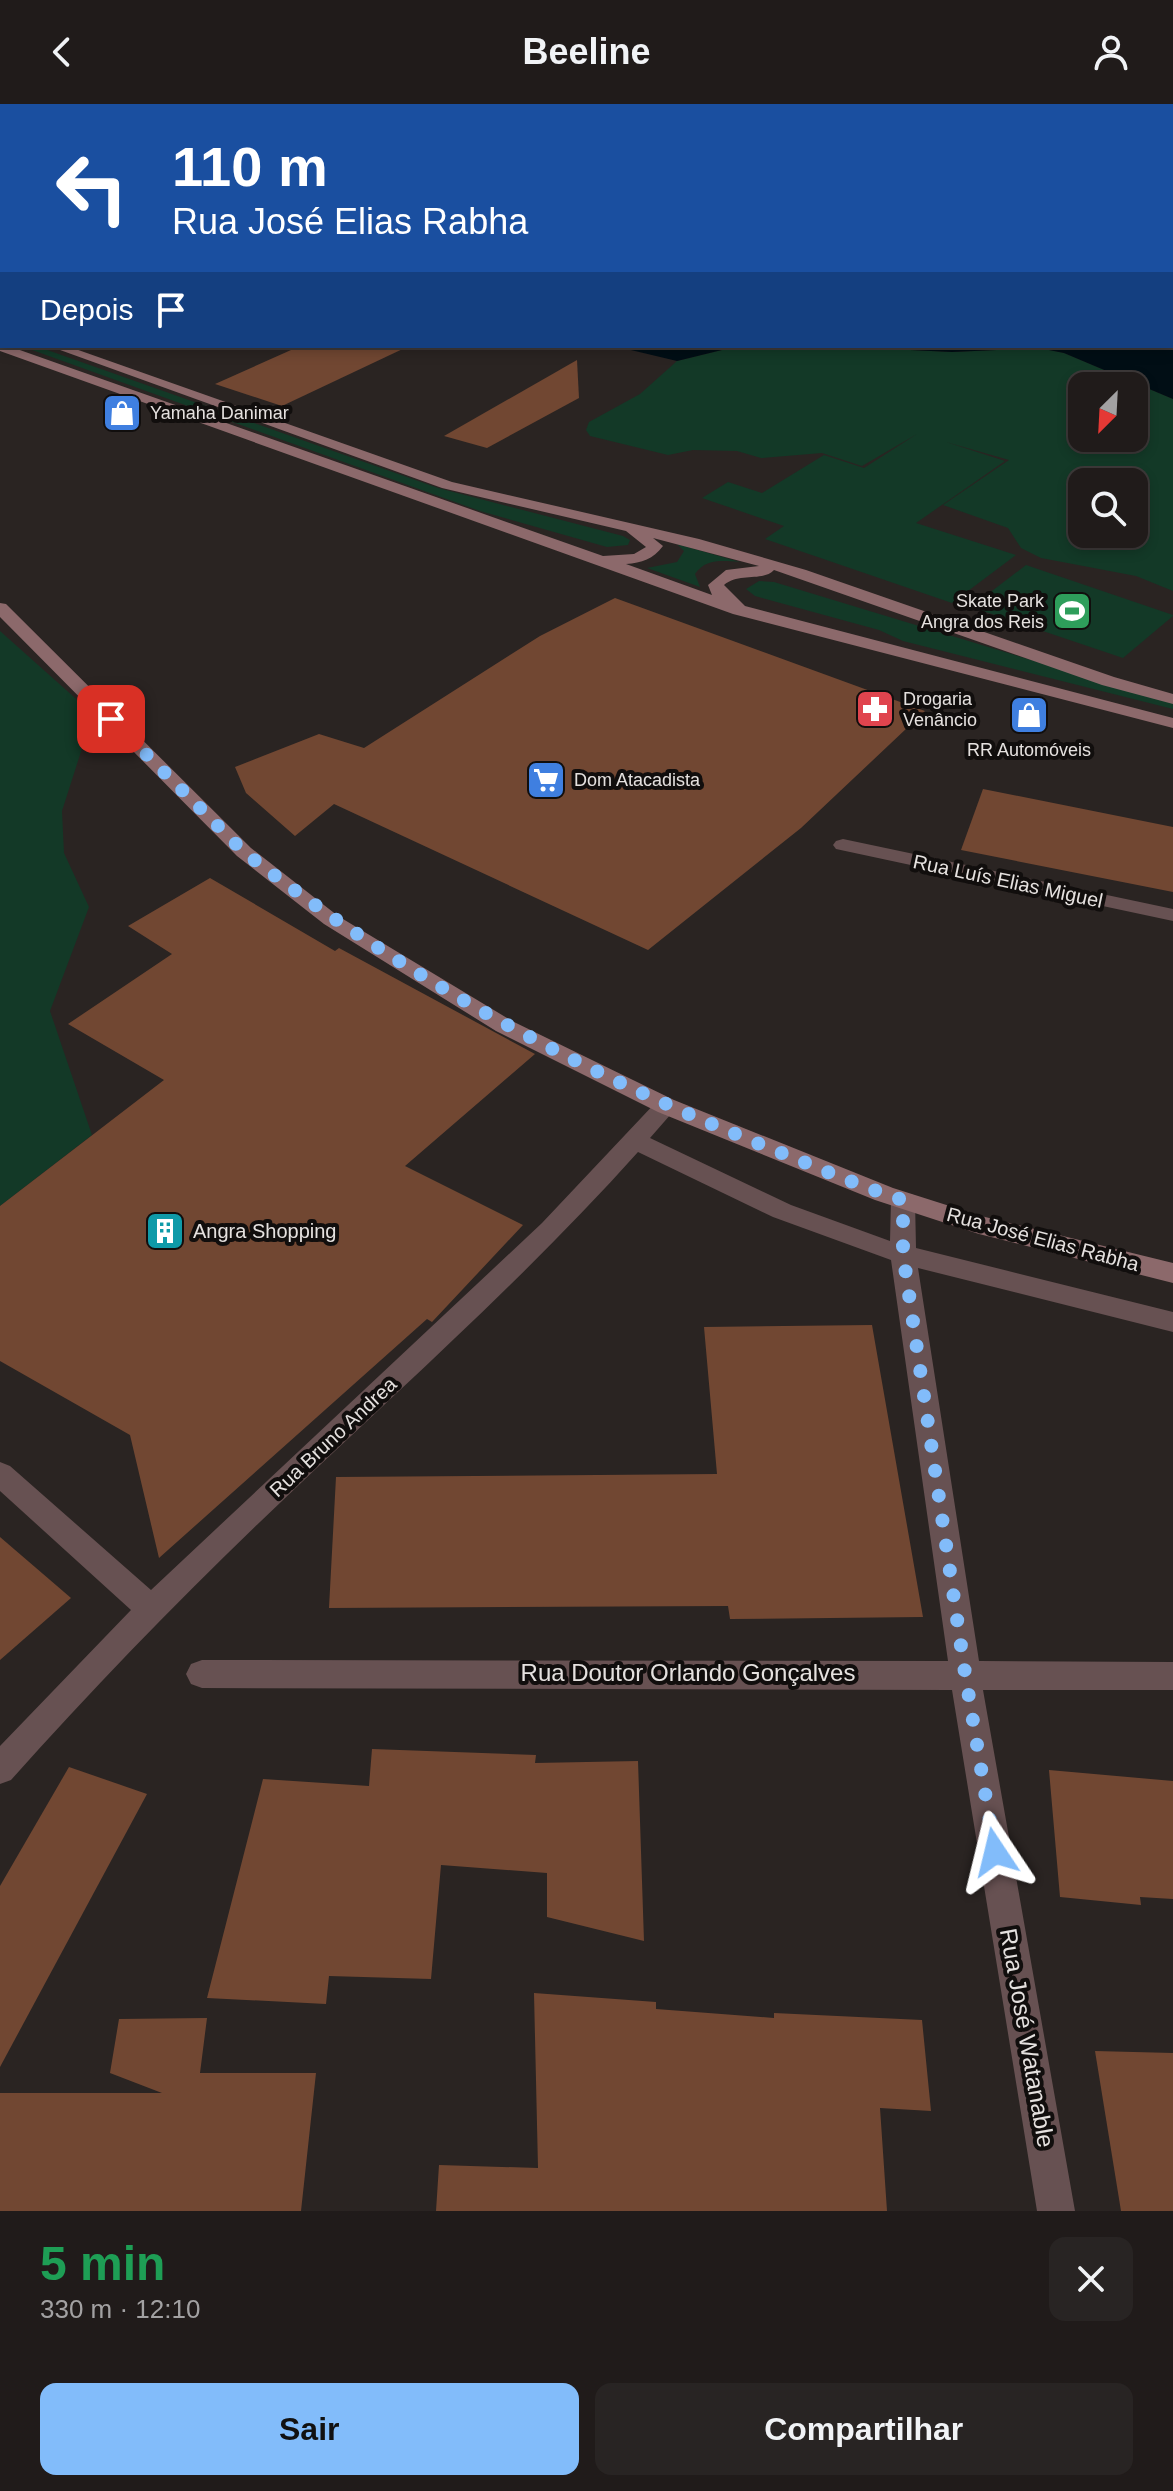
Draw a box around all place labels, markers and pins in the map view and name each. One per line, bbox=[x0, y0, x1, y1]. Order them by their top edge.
shop icon: Yamaha Danimar bbox=[101, 392, 143, 434]
place label: Yamaha Danimar bbox=[150, 403, 289, 423]
sports icon: Skate Park Angra dos Reis bbox=[1051, 590, 1093, 632]
place label: Skate Park Angra dos Reis bbox=[921, 591, 1045, 632]
pin bbox=[77, 685, 145, 753]
pharmacy icon: Drogaria Venâncio bbox=[854, 688, 896, 730]
place label: Drogaria Venâncio bbox=[903, 689, 977, 730]
shop icon: RR Automóveis bbox=[1008, 694, 1050, 736]
place label: RR Automóveis bbox=[967, 740, 1091, 760]
supermarket icon: Dom Atacadista bbox=[525, 759, 567, 801]
place label: Dom Atacadista bbox=[574, 770, 701, 790]
building icon: Angra Shopping bbox=[144, 1210, 186, 1252]
place label: Angra Shopping bbox=[193, 1220, 336, 1242]

